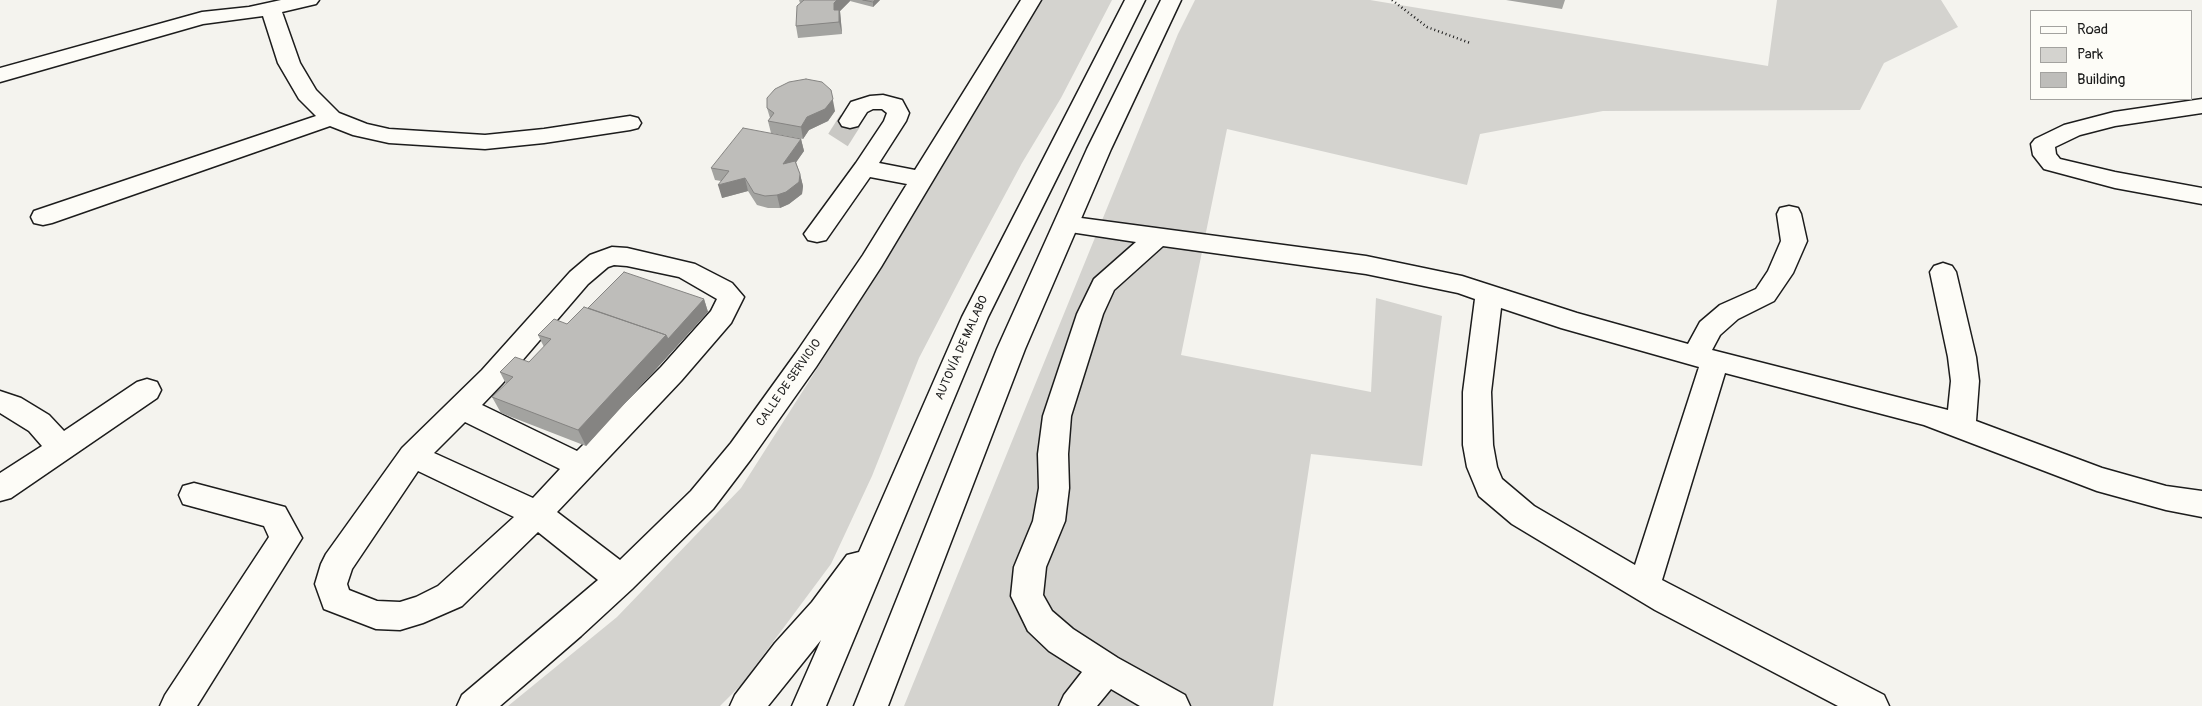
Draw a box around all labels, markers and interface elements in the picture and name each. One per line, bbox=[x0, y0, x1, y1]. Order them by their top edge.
legend bbox=[2030, 10, 2192, 100]
text: Road bbox=[2077, 20, 2108, 39]
text: Park bbox=[2077, 45, 2103, 64]
text: Building bbox=[2077, 70, 2125, 89]
street label: AUTOVÍA DE MALABO bbox=[933, 294, 991, 402]
street label: CALLE DE SERVICIO bbox=[754, 337, 824, 429]

